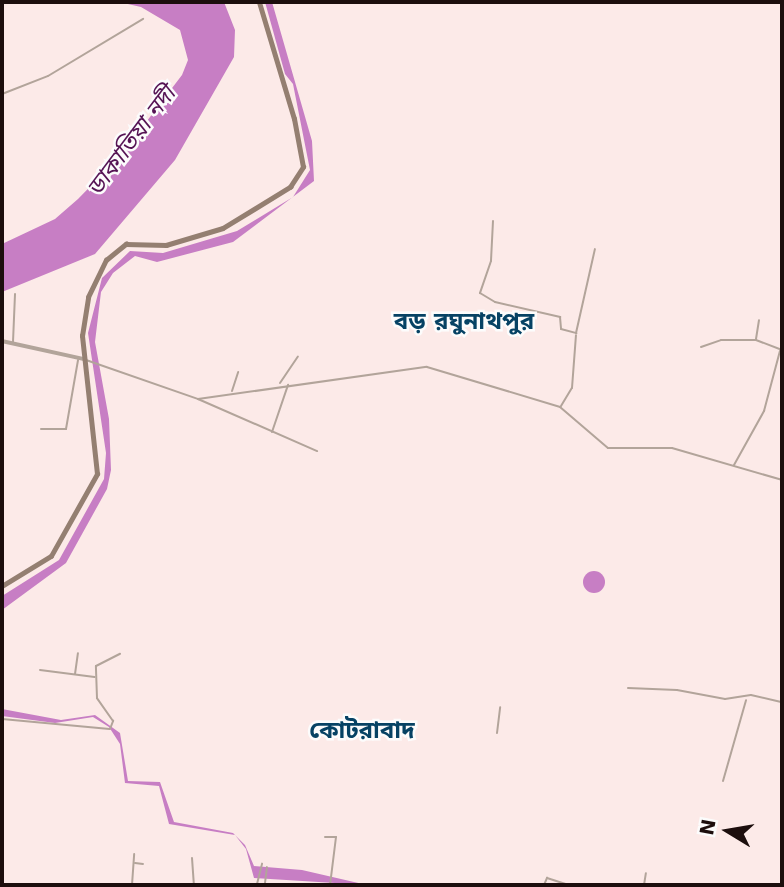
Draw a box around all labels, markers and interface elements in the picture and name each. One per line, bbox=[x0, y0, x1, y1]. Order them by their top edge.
water label: ডাকাতিয়া নদী bbox=[81, 81, 181, 201]
district label: বড় রঘুনাথপুর bbox=[394, 308, 534, 336]
district label: কোটরাবাদ bbox=[309, 717, 415, 745]
north arrow bbox=[693, 796, 763, 866]
text: N bbox=[695, 817, 720, 837]

